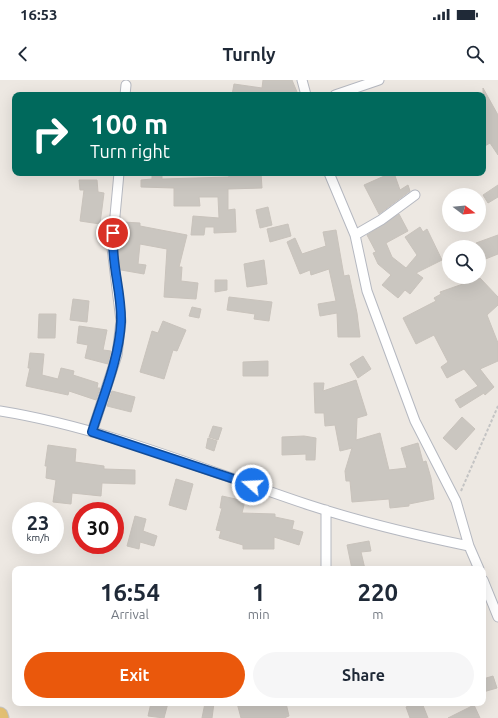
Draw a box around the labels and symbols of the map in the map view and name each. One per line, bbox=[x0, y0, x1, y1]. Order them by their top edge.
north arrow bbox=[442, 188, 486, 232]
pin bbox=[96, 216, 130, 250]
position arrow bbox=[231, 464, 273, 506]
speed limit sign: 30 bbox=[72, 502, 124, 554]

